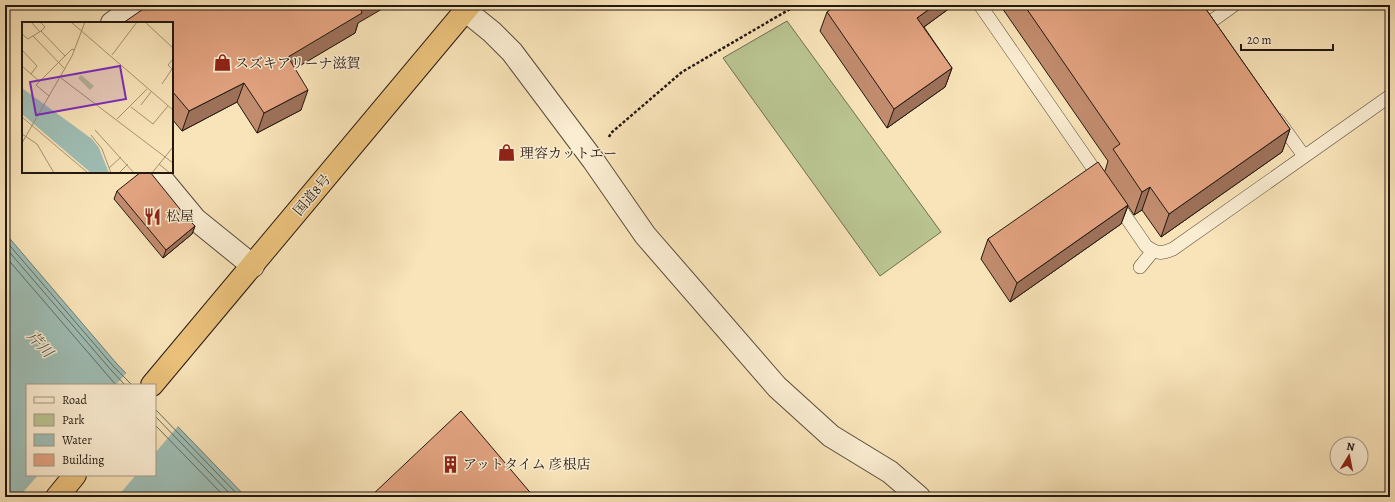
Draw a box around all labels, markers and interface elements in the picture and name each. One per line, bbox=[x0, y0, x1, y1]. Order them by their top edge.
inset map bbox=[22, 22, 173, 173]
scale bar bbox=[1241, 26, 1333, 52]
text: 20 m bbox=[1247, 32, 1271, 48]
shop icon: スズキアリーナ滋賀 bbox=[212, 53, 232, 73]
place label: スズキアリーナ滋賀 bbox=[235, 54, 360, 73]
shop icon: 理容カットエー bbox=[497, 143, 517, 163]
place label: 理容カットエー bbox=[520, 144, 617, 163]
street label: 国道8号 bbox=[289, 170, 335, 220]
restaurant icon: 松屋 bbox=[143, 206, 163, 226]
place label: 松屋 bbox=[166, 207, 194, 226]
water label: 芹川 bbox=[23, 326, 59, 363]
legend bbox=[26, 384, 156, 476]
text: Road bbox=[62, 392, 88, 408]
text: Park bbox=[62, 412, 85, 428]
text: Water bbox=[61, 432, 92, 448]
north arrow bbox=[1329, 436, 1369, 476]
text: N bbox=[1345, 439, 1356, 455]
text: Building bbox=[62, 452, 104, 468]
building icon: アットタイム 彦根店 bbox=[440, 454, 460, 474]
place label: アットタイム 彦根店 bbox=[463, 455, 591, 474]

